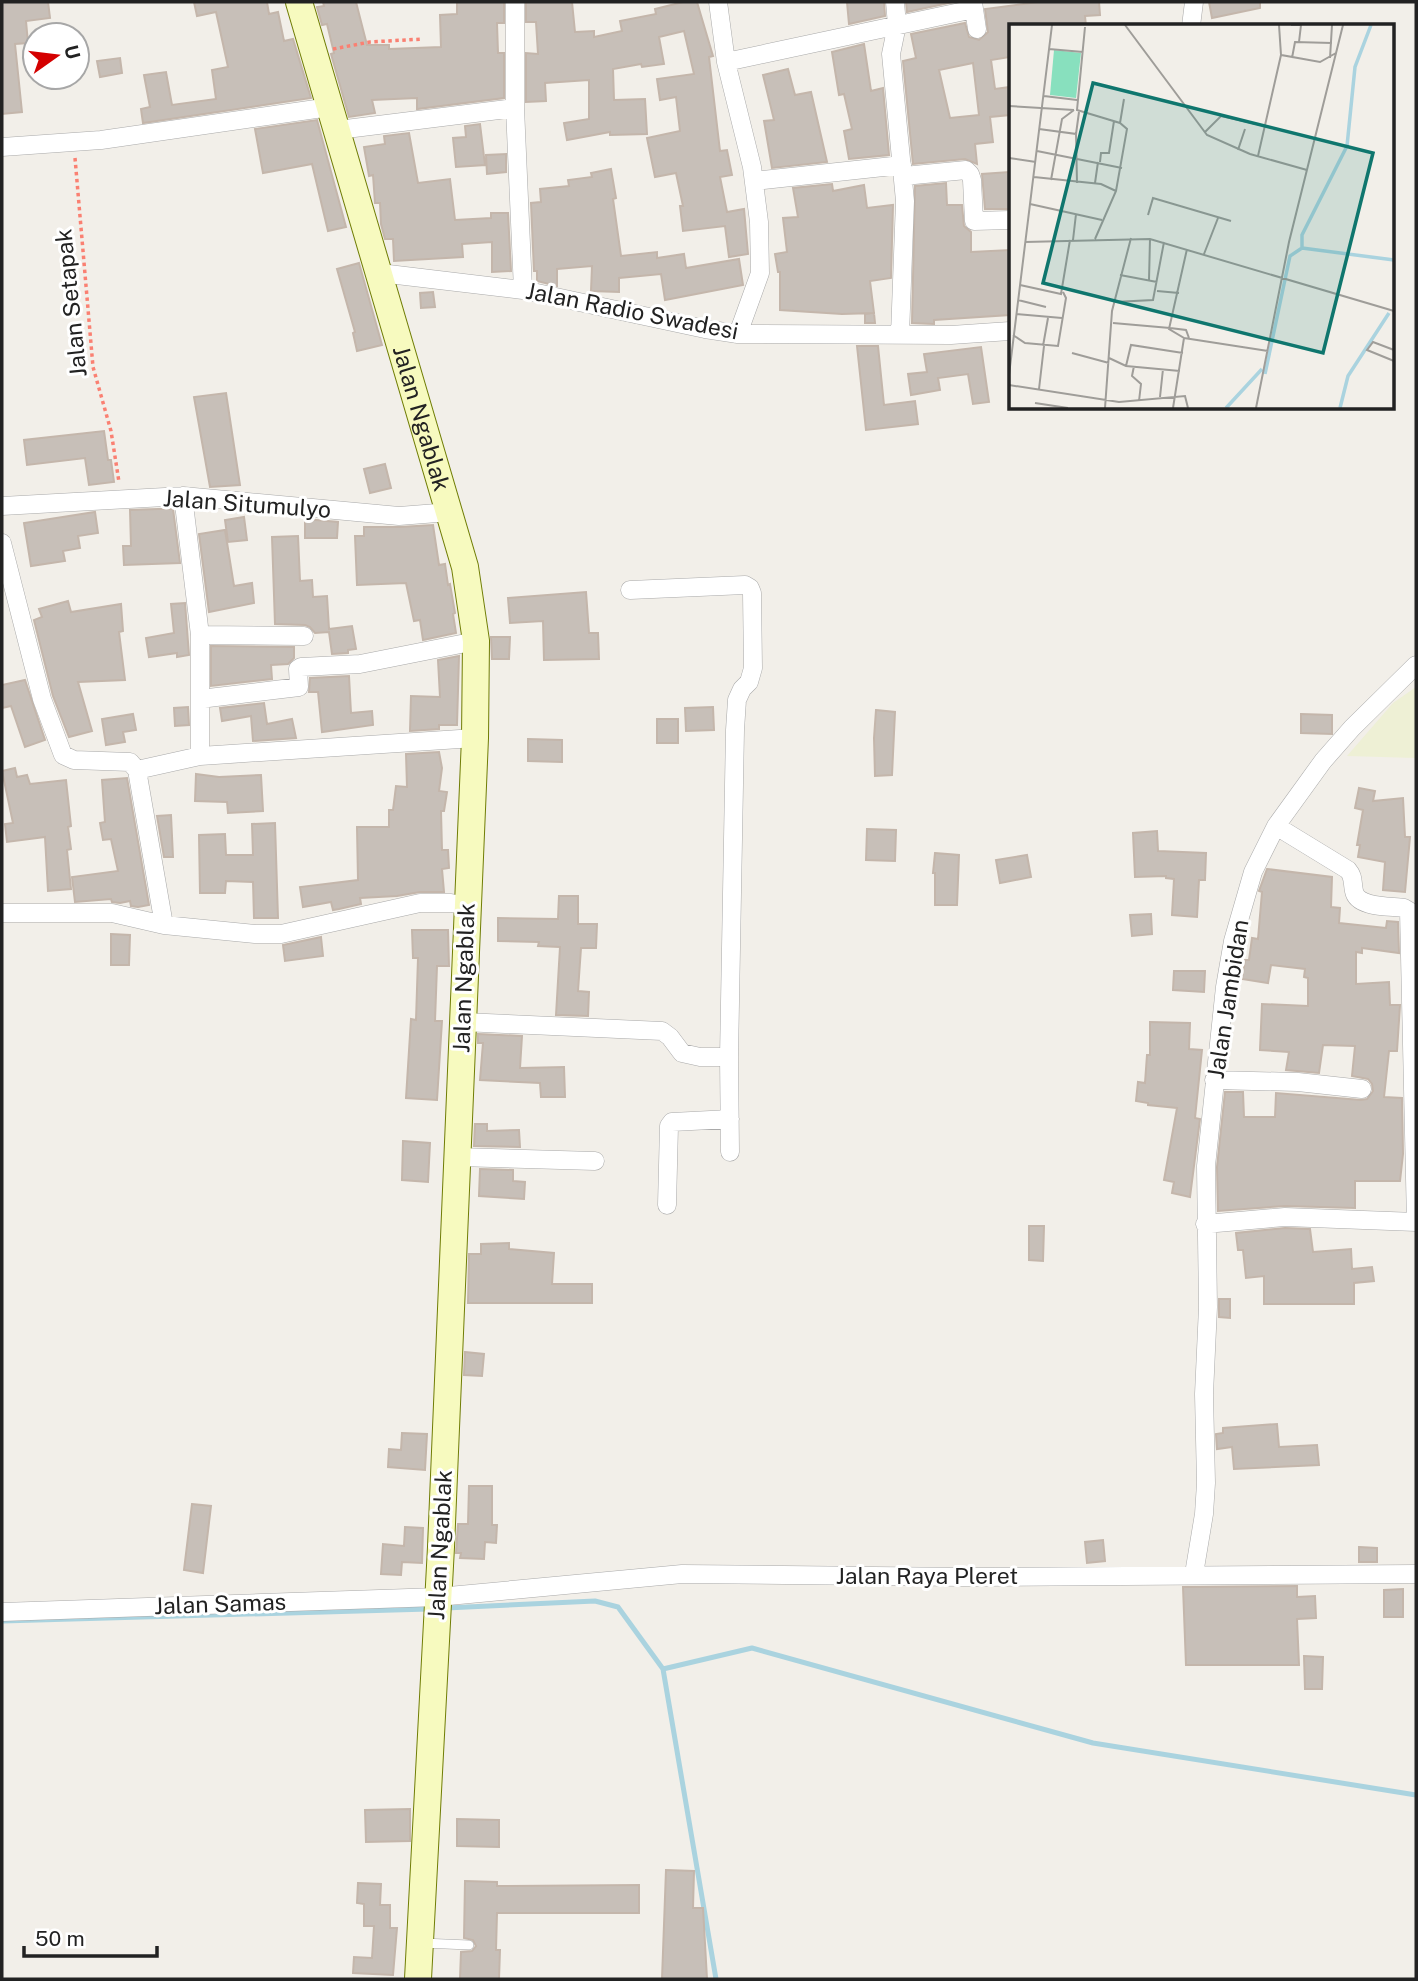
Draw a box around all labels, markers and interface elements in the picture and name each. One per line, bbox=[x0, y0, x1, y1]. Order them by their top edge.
north arrow bbox=[21, 21, 91, 91]
inset map bbox=[1009, 24, 1394, 410]
text: U bbox=[60, 43, 85, 61]
street label: Jalan Setapak bbox=[49, 228, 92, 378]
street label: Jalan Radio Swadesi bbox=[523, 277, 741, 344]
street label: Jalan Ngablak bbox=[388, 342, 456, 494]
street label: Jalan Situmulyo bbox=[162, 484, 332, 523]
street label: Jalan Ngablak bbox=[447, 902, 480, 1054]
street label: Jalan Jambidan bbox=[1202, 917, 1253, 1080]
street label: Jalan Ngablak bbox=[422, 1469, 457, 1621]
street label: Jalan Raya Pleret bbox=[836, 1562, 1018, 1589]
street label: Jalan Samas bbox=[153, 1588, 287, 1619]
scale bar bbox=[24, 1914, 158, 1958]
text: 50 m bbox=[35, 1926, 85, 1951]

